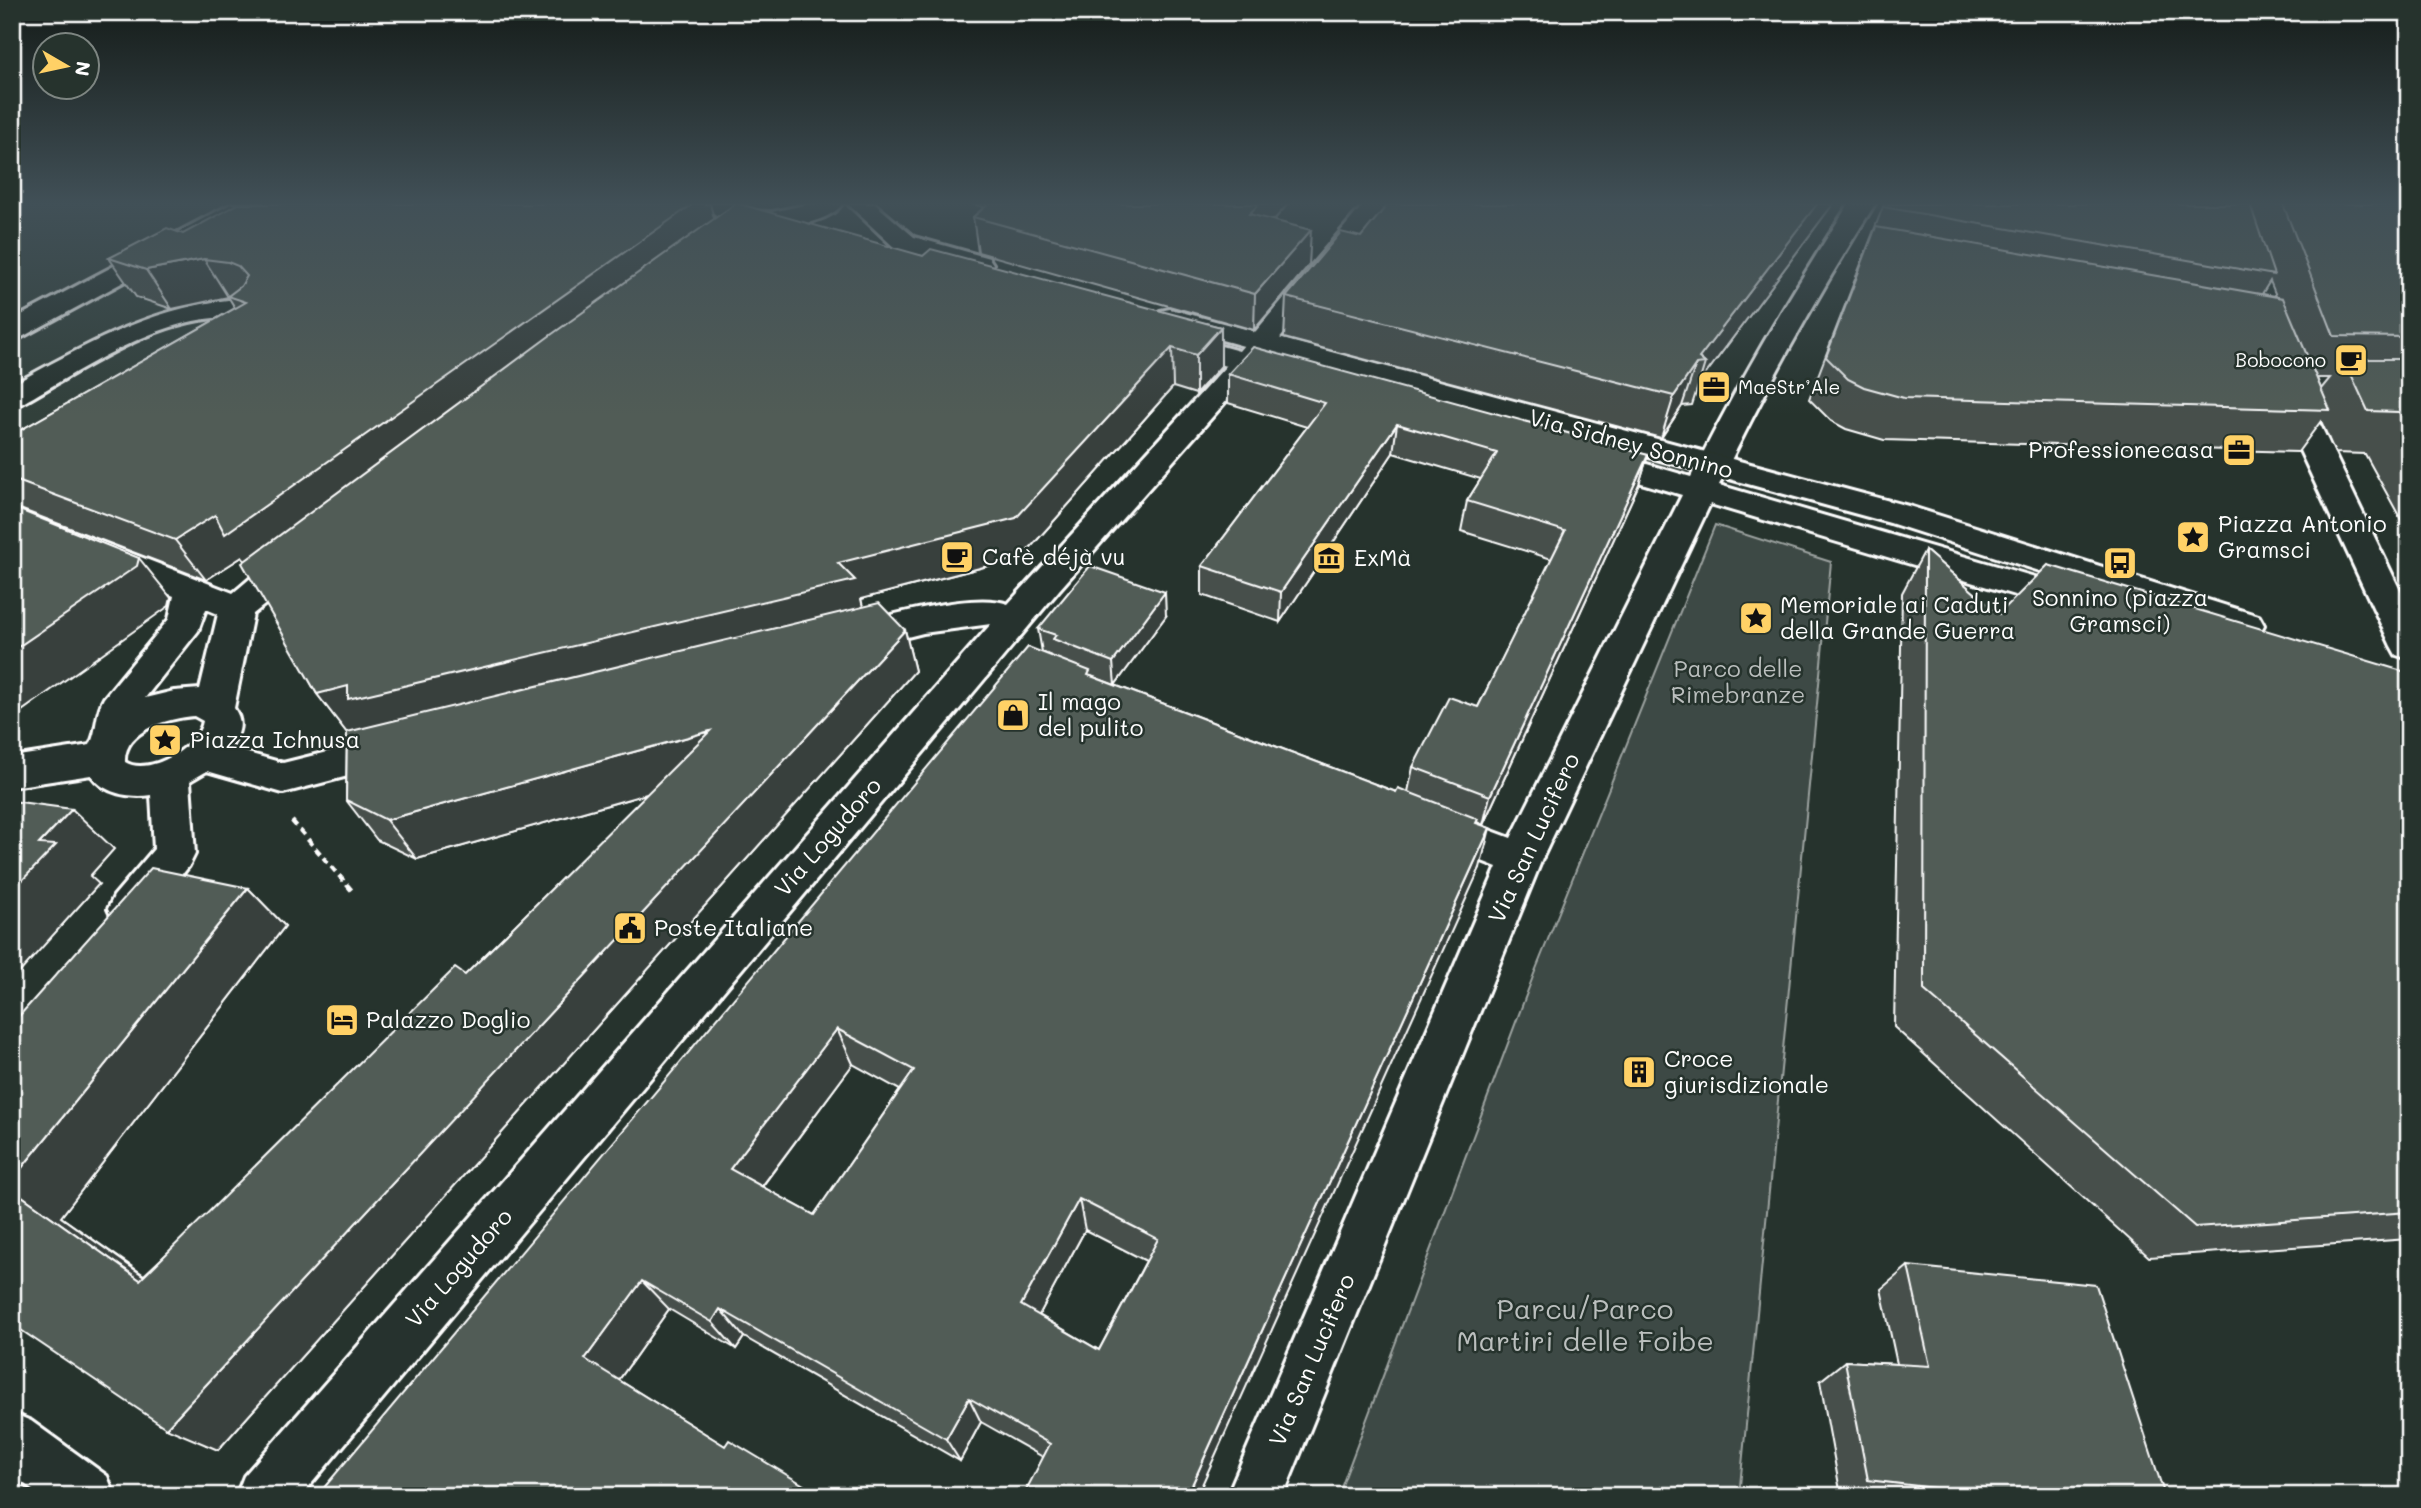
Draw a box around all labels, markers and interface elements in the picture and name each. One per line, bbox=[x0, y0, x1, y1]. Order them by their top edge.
north arrow bbox=[32, 32, 102, 102]
text: N bbox=[70, 60, 97, 78]
cafe icon: Bobocono bbox=[2332, 341, 2370, 379]
place label: Bobocono bbox=[2235, 347, 2326, 372]
office icon: MaeStr’Ale bbox=[1695, 368, 1733, 406]
place label: MaeStr’Ale bbox=[1738, 374, 1840, 399]
street label: Via Sidney Sonnino bbox=[1526, 401, 1737, 485]
office icon: Professionecasa bbox=[2220, 431, 2258, 469]
place label: Professionecasa bbox=[2028, 434, 2214, 464]
place label: Piazza Antonio Gramsci bbox=[2218, 508, 2387, 564]
place icon: Piazza Antonio Gramsci bbox=[2174, 518, 2212, 556]
cafe icon: Cafè déjà vu bbox=[938, 538, 976, 576]
museum icon: ExMà bbox=[1310, 539, 1348, 577]
place label: Cafè déjà vu bbox=[982, 541, 1125, 571]
place label: ExMà bbox=[1354, 542, 1412, 572]
bus stop icon: Sonnino (piazza Gramsci) bbox=[2101, 544, 2139, 582]
place label: Sonnino (piazza Gramsci) bbox=[2032, 582, 2208, 638]
place label: Memoriale ai Caduti della Grande Guerra bbox=[1780, 589, 2015, 645]
place icon: Memoriale ai Caduti della Grande Guerra bbox=[1737, 599, 1775, 637]
park label: Parco delle Rimebranze bbox=[1671, 653, 1805, 709]
place label: Il mago del pulito bbox=[1038, 686, 1143, 742]
shop icon: Il mago del pulito bbox=[994, 696, 1032, 734]
place icon: Piazza Ichnusa bbox=[146, 721, 184, 759]
place label: Piazza Ichnusa bbox=[190, 724, 360, 754]
street label: Via San Lucifero bbox=[1481, 748, 1586, 928]
street label: Via Logudoro bbox=[767, 770, 887, 902]
public building icon: Poste Italiane bbox=[611, 909, 649, 947]
place label: Poste Italiane bbox=[654, 912, 813, 942]
hotel icon: Palazzo Doglio bbox=[323, 1001, 361, 1039]
place label: Palazzo Doglio bbox=[366, 1004, 530, 1034]
place label: Croce giurisdizionale bbox=[1664, 1043, 1829, 1099]
building icon: Croce giurisdizionale bbox=[1620, 1053, 1658, 1091]
street label: Via Logudoro bbox=[398, 1201, 518, 1333]
street label: Via San Lucifero bbox=[1261, 1269, 1361, 1450]
park label: Parcu/Parco Martiri delle Foibe bbox=[1456, 1290, 1714, 1358]

